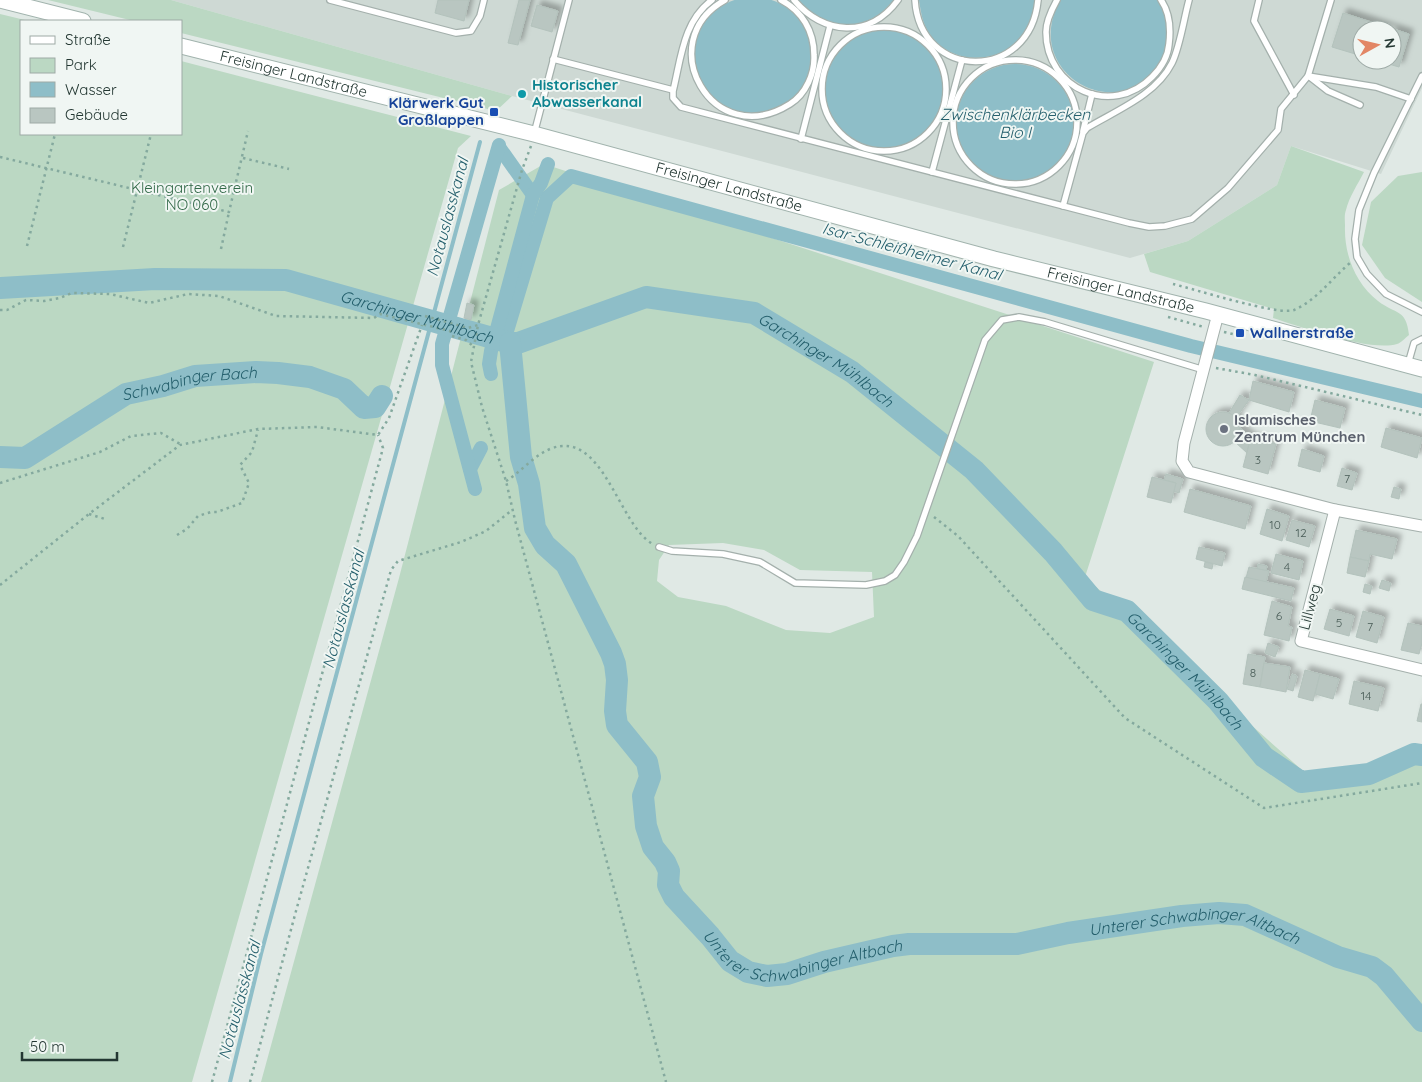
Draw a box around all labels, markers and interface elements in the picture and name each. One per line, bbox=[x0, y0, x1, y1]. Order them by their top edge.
legend bbox=[20, 20, 182, 135]
north arrow bbox=[1352, 20, 1402, 70]
text: Straße bbox=[65, 30, 111, 49]
text: N bbox=[1380, 37, 1400, 50]
street label: Freisinger Landstraße bbox=[218, 46, 369, 101]
text: Park bbox=[65, 55, 97, 74]
place label: Historischer Abwasserkanal bbox=[532, 75, 642, 111]
text: Wasser bbox=[65, 80, 117, 99]
marker: Historischer Abwasserkanal bbox=[516, 88, 528, 100]
place label: Klärwerk Gut Großlappen bbox=[388, 93, 484, 129]
water label: Zwischenklärbecken Bio I bbox=[940, 104, 1091, 142]
text: Gebäude bbox=[65, 105, 128, 124]
marker: Klärwerk Gut Großlappen bbox=[488, 106, 500, 118]
water label: Notauslasskanal bbox=[422, 153, 473, 279]
street label: Freisinger Landstraße bbox=[654, 158, 805, 216]
park label: Kleingartenverein NO 060 bbox=[131, 178, 253, 214]
water label: Isar-Schleißheimer Kanal bbox=[820, 217, 1006, 285]
street label: Freisinger Landstraße bbox=[1045, 262, 1197, 317]
water label: Garchinger Mühlbach bbox=[338, 286, 496, 348]
water label: Garchinger Mühlbach bbox=[755, 308, 898, 412]
place label: Wallnerstraße bbox=[1250, 323, 1354, 342]
marker: Wallnerstraße bbox=[1234, 327, 1246, 339]
water label: Schwabinger Bach bbox=[120, 362, 258, 405]
place label: Islamisches Zentrum München bbox=[1234, 410, 1365, 446]
marker: Islamisches Zentrum München bbox=[1218, 423, 1230, 435]
house number: 3 bbox=[1255, 452, 1261, 467]
house number: 7 bbox=[1344, 471, 1350, 486]
house number: 10 bbox=[1269, 517, 1281, 532]
house number: 12 bbox=[1295, 525, 1307, 540]
water label: Notauslasskanal bbox=[318, 545, 369, 671]
house number: 4 bbox=[1284, 559, 1290, 574]
street label: Lillweg bbox=[1294, 582, 1325, 632]
water label: Garchinger Mühlbach bbox=[1123, 607, 1248, 734]
house number: 6 bbox=[1276, 608, 1283, 623]
house number: 5 bbox=[1336, 615, 1342, 630]
house number: 7 bbox=[1367, 619, 1373, 634]
house number: 8 bbox=[1250, 665, 1256, 680]
house number: 14 bbox=[1361, 688, 1371, 703]
water label: Unterer Schwabinger Altbach bbox=[1087, 903, 1304, 949]
water label: Unterer Schwabinger Altbach bbox=[699, 926, 904, 986]
water label: Notauslasskanal bbox=[214, 936, 265, 1062]
scale bar bbox=[22, 1030, 118, 1062]
text: 50 m bbox=[30, 1037, 65, 1056]

